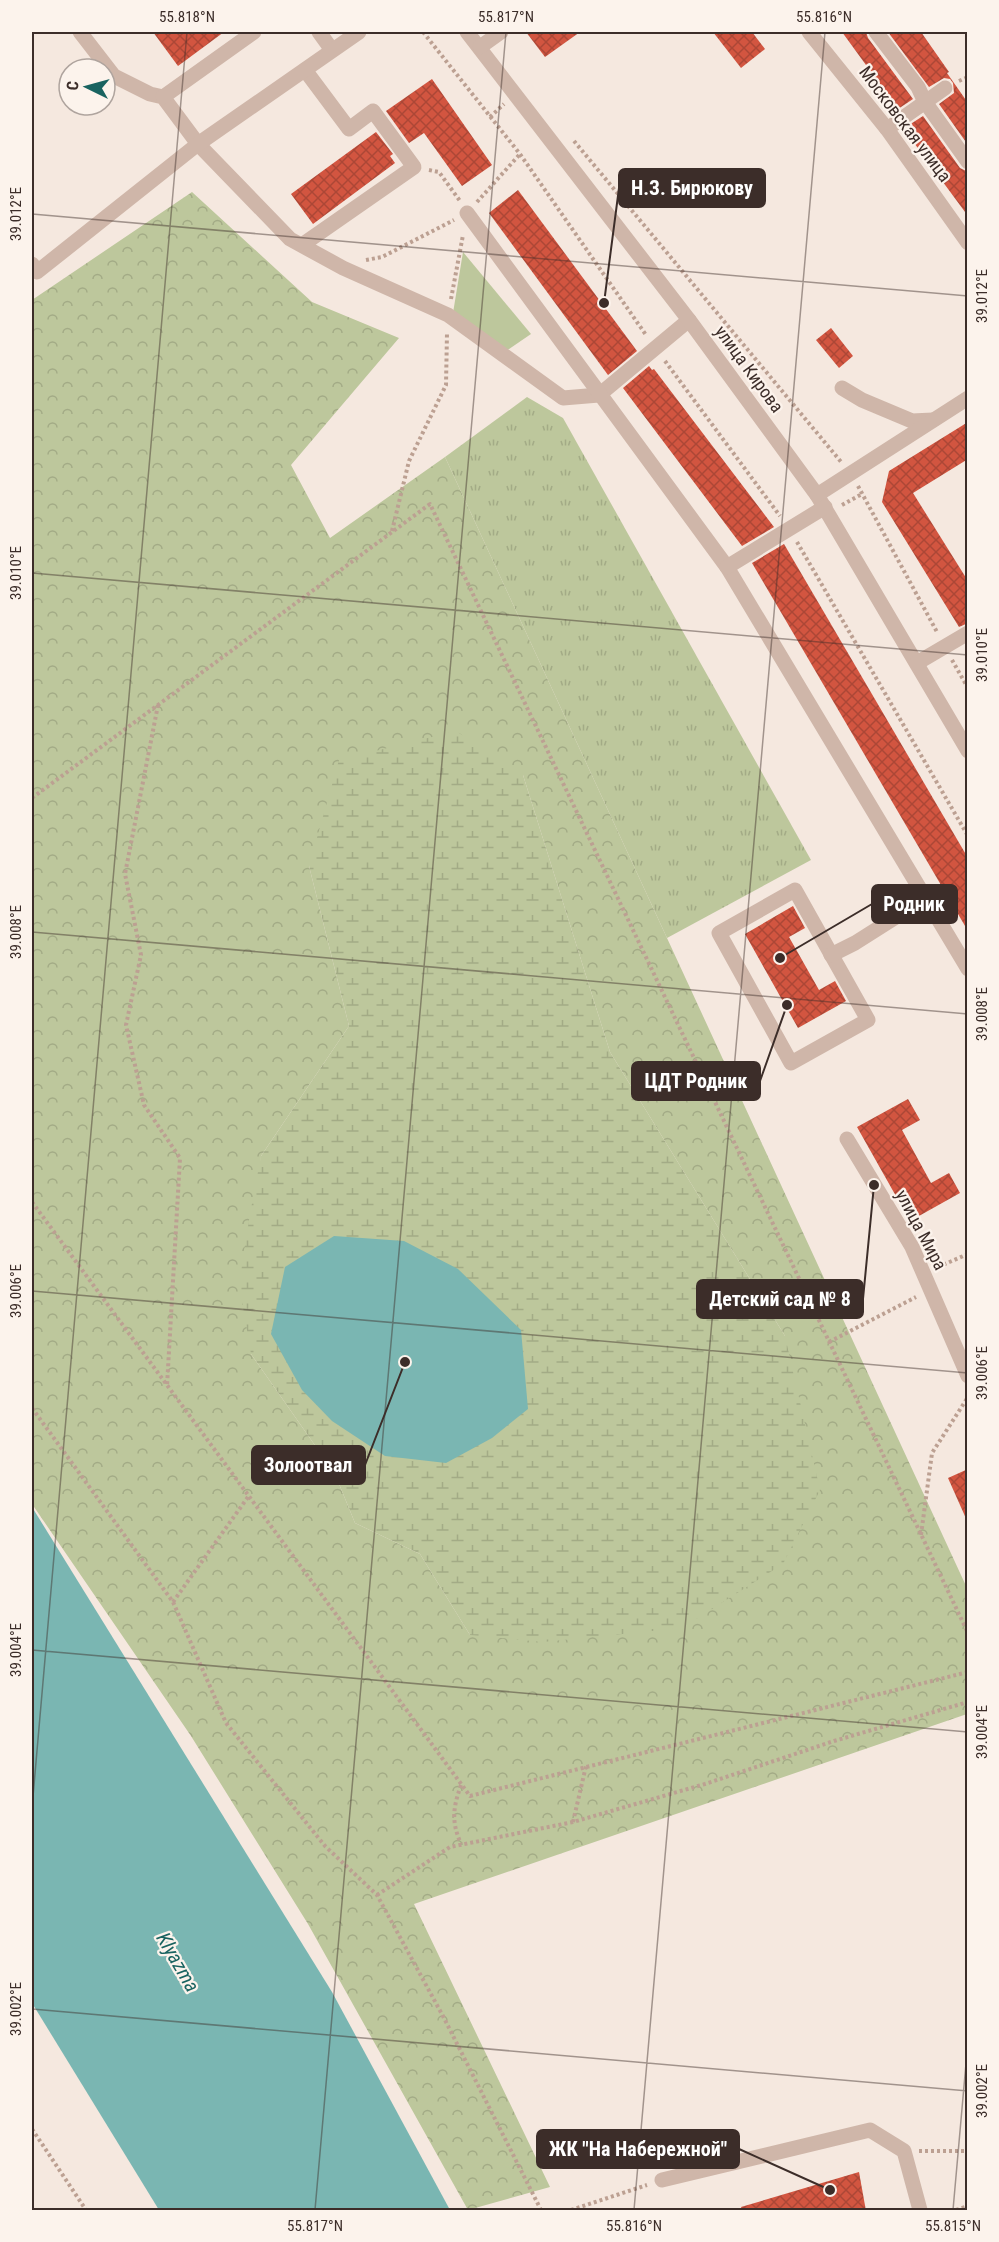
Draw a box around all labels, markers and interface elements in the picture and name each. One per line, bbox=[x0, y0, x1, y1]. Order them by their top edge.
text: 55.818°N bbox=[159, 8, 215, 26]
text: 55.817°N bbox=[478, 8, 534, 26]
text: 55.816°N bbox=[796, 8, 852, 26]
north arrow bbox=[57, 57, 117, 117]
street label: Московская улица bbox=[855, 62, 956, 186]
text: С bbox=[63, 80, 82, 91]
callout: Н.З. Бирюкову bbox=[619, 169, 765, 207]
text: Н.З. Бирюкову bbox=[631, 176, 753, 200]
text: 39.012°E bbox=[7, 187, 25, 241]
text: 39.012°E bbox=[973, 269, 991, 323]
street label: улица Кирова bbox=[711, 321, 788, 416]
text: 39.010°E bbox=[7, 546, 25, 600]
text: 39.010°E bbox=[973, 628, 991, 682]
callout: Родник bbox=[872, 885, 957, 923]
text: Родник bbox=[883, 892, 945, 916]
text: 39.008°E bbox=[7, 905, 25, 959]
text: 39.008°E bbox=[973, 987, 991, 1041]
callout: ЦДТ Родник bbox=[632, 1062, 760, 1100]
text: ЦДТ Родник bbox=[645, 1069, 747, 1093]
street label: улица Мира bbox=[892, 1186, 951, 1274]
text: 39.006°E bbox=[7, 1264, 25, 1318]
callout: Детский сад № 8 bbox=[697, 1280, 863, 1318]
text: Детский сад № 8 bbox=[709, 1287, 851, 1311]
text: 39.006°E bbox=[973, 1346, 991, 1400]
callout: Золоотвал bbox=[252, 1446, 365, 1484]
text: Золоотвал bbox=[264, 1453, 352, 1477]
text: 39.004°E bbox=[7, 1623, 25, 1677]
text: 39.004°E bbox=[973, 1705, 991, 1759]
water label: Klyazma bbox=[151, 1928, 205, 1996]
text: 39.002°E bbox=[7, 1982, 25, 2036]
text: 39.002°E bbox=[973, 2064, 991, 2118]
callout: ЖК "На Набережной" bbox=[537, 2130, 739, 2168]
text: ЖК "На Набережной" bbox=[549, 2137, 727, 2161]
text: 55.817°N bbox=[287, 2217, 343, 2235]
text: 55.816°N bbox=[606, 2217, 662, 2235]
text: 55.815°N bbox=[925, 2217, 981, 2235]

